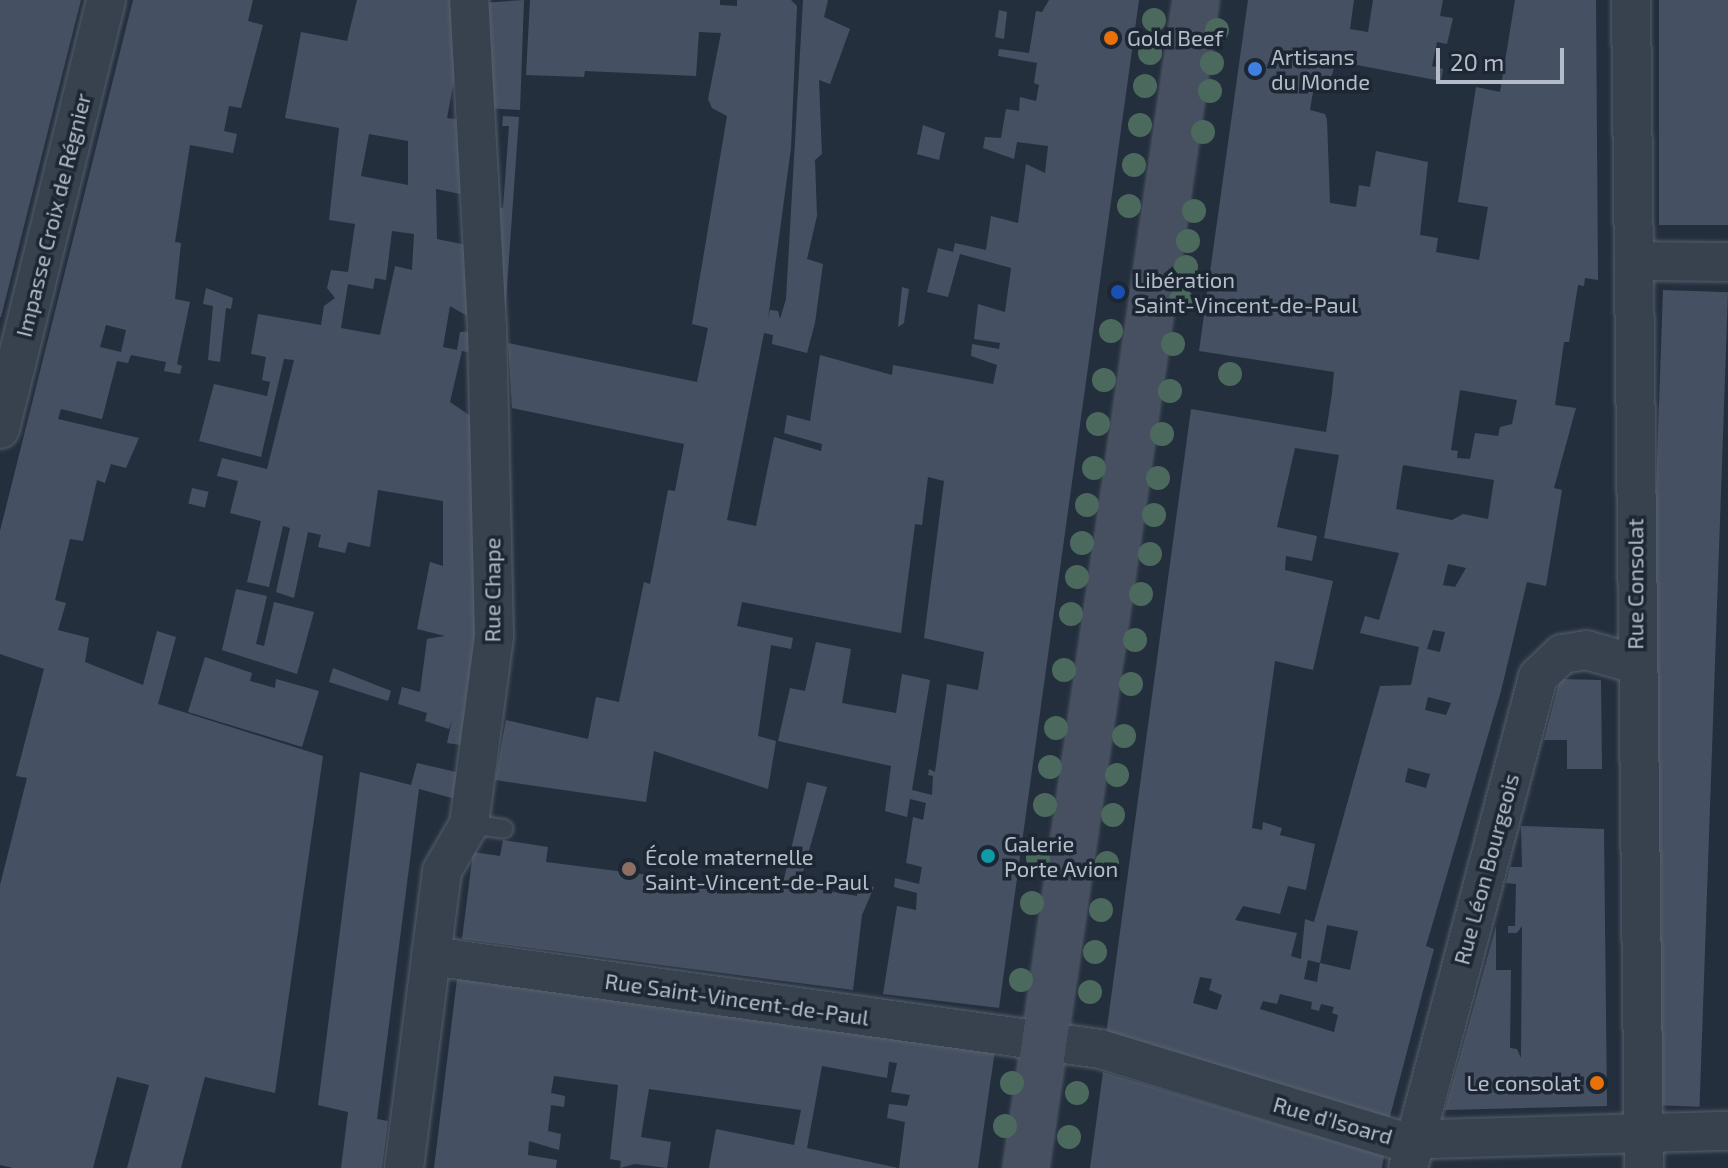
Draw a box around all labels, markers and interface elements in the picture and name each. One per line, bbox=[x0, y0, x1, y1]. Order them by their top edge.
place label: Gold Beef bbox=[1127, 25, 1223, 51]
marker: Gold Beef bbox=[1102, 29, 1120, 47]
scale bar bbox=[1440, 32, 1568, 82]
place label: Artisans du Monde bbox=[1271, 43, 1370, 94]
text: 20 m bbox=[1450, 47, 1504, 76]
marker: Artisans du Monde bbox=[1246, 60, 1264, 78]
street label: Impasse Croix de Régnier bbox=[10, 90, 96, 340]
place label: Libération Saint-Vincent-de-Paul bbox=[1134, 266, 1358, 318]
marker: Libération Saint-Vincent-de-Paul bbox=[1109, 283, 1127, 301]
street label: Rue Consolat bbox=[1622, 518, 1648, 650]
street label: Rue Chape bbox=[479, 538, 505, 642]
street label: Rue Léon Bourgeois bbox=[1448, 771, 1524, 967]
place label: Galerie Porte Avion bbox=[1004, 830, 1119, 882]
place label: École maternelle Saint-Vincent-de-Paul bbox=[645, 843, 869, 894]
marker: Galerie Porte Avion bbox=[979, 847, 997, 865]
marker: École maternelle Saint-Vincent-de-Paul bbox=[620, 860, 638, 878]
street label: Rue Saint-Vincent-de-Paul bbox=[603, 967, 871, 1031]
place label: Le consolat bbox=[1466, 1070, 1581, 1096]
marker: Le consolat bbox=[1588, 1074, 1606, 1092]
street label: Rue d'Isoard bbox=[1270, 1090, 1396, 1150]

